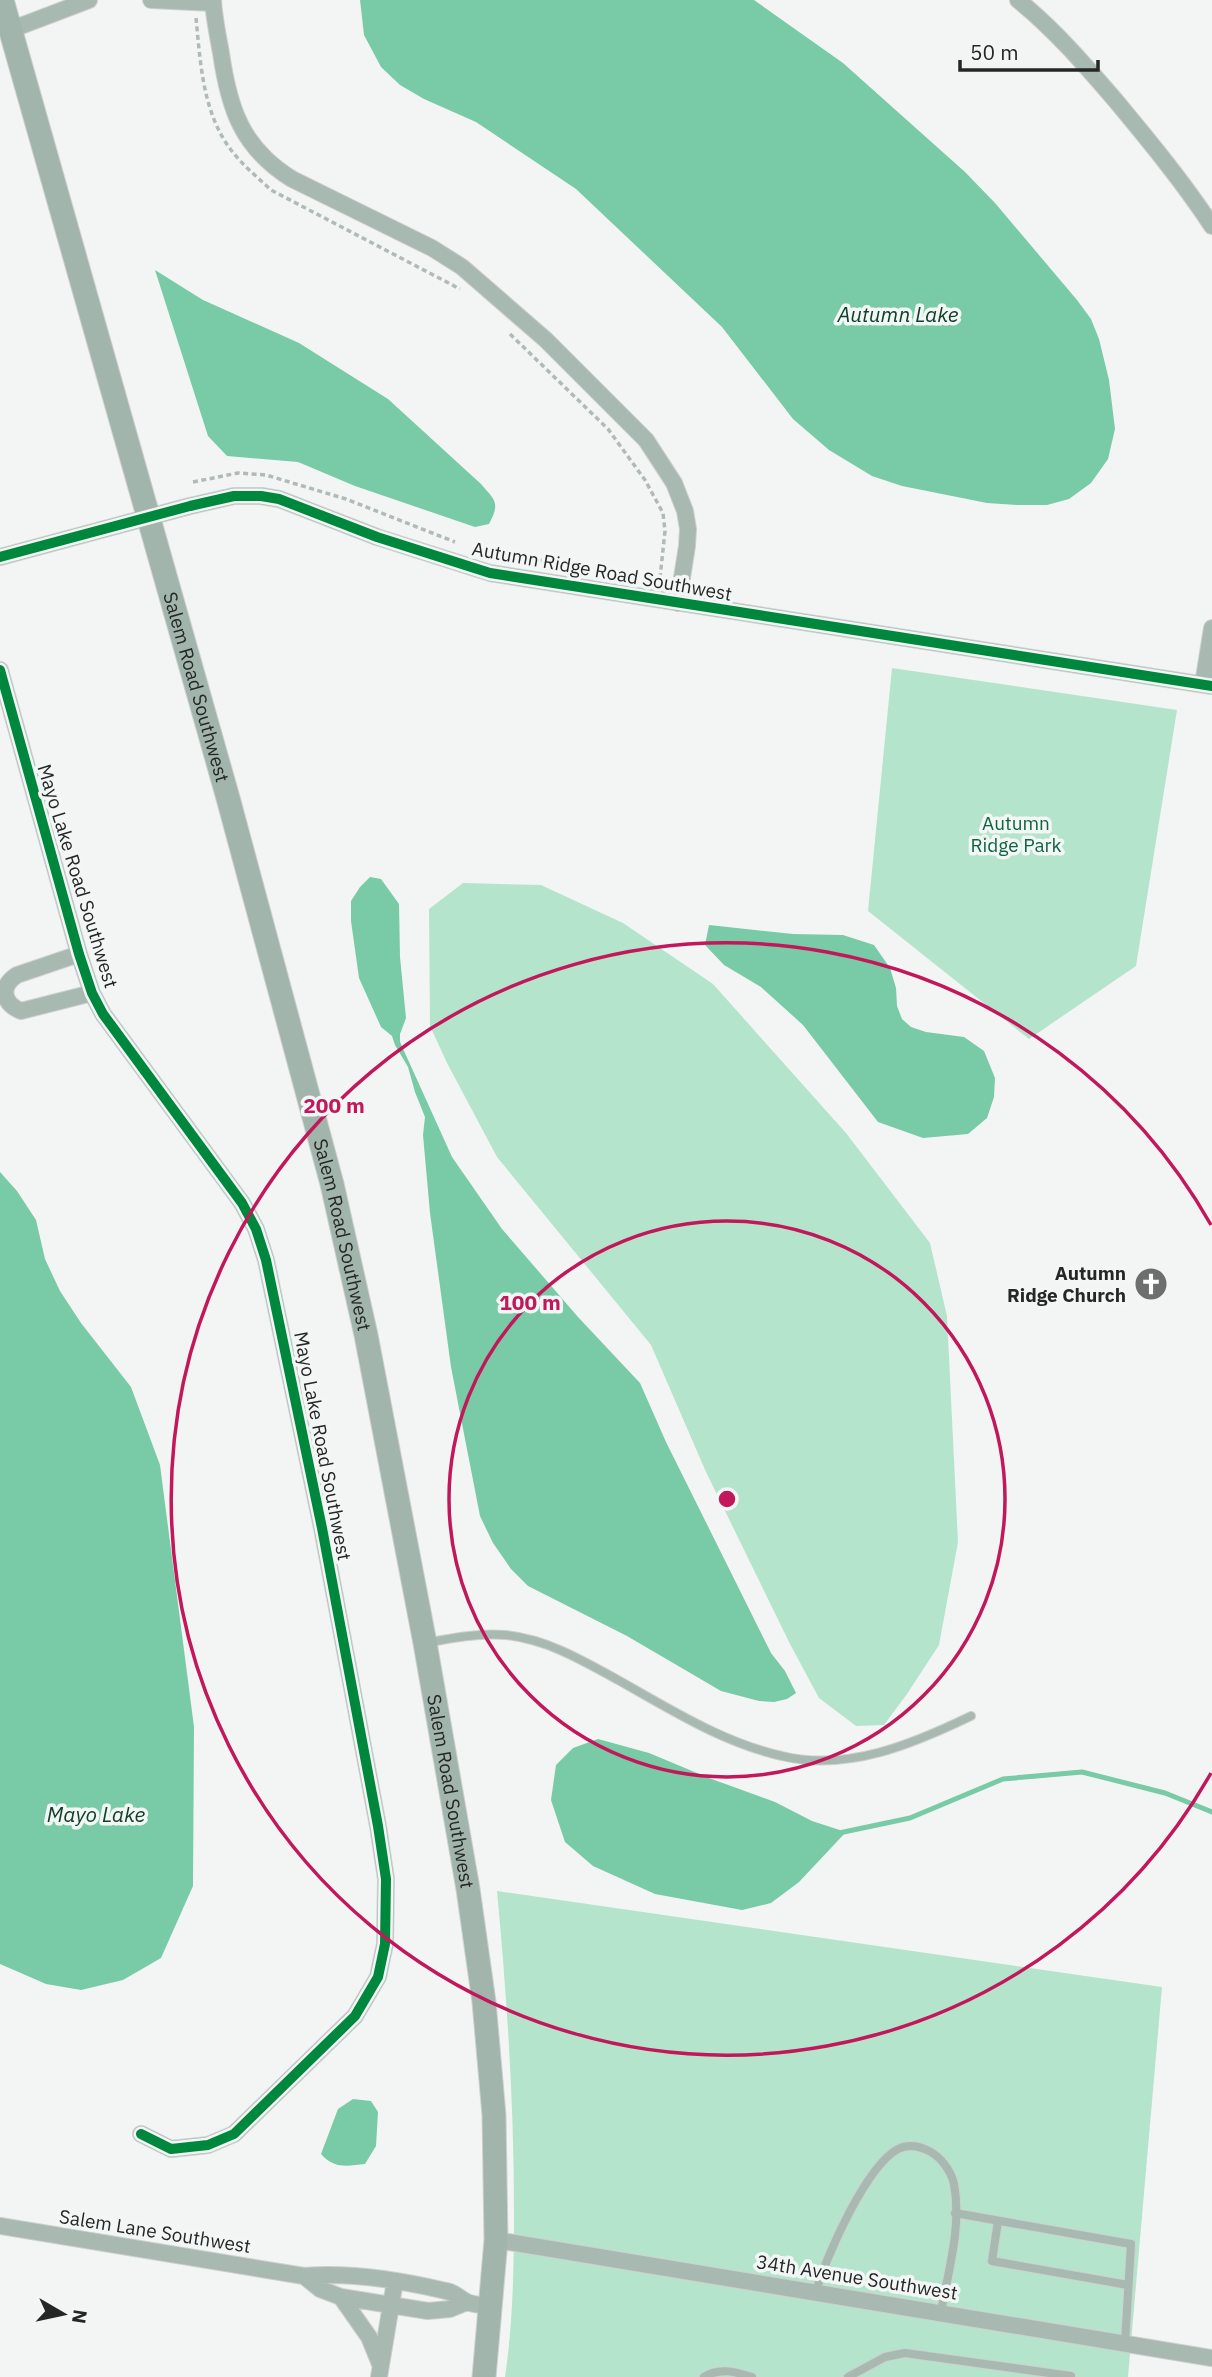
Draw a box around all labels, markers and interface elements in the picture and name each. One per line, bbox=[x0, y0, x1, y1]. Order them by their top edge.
scale bar bbox=[960, 28, 1098, 72]
text: 50 m bbox=[970, 38, 1019, 66]
water label: Autumn Lake bbox=[836, 300, 959, 328]
street label: Autumn Ridge Road Southwest bbox=[470, 536, 734, 606]
street label: Salem Road Southwest bbox=[158, 589, 235, 785]
street label: Mayo Lake Road Southwest bbox=[32, 761, 124, 991]
park label: Autumn Ridge Park bbox=[970, 811, 1062, 857]
text: 200 m bbox=[303, 1091, 365, 1119]
street label: Salem Road Southwest bbox=[308, 1136, 377, 1333]
place label: Autumn Ridge Church bbox=[1007, 1261, 1126, 1307]
church icon: Autumn Ridge Church bbox=[1132, 1265, 1170, 1303]
text: 100 m bbox=[499, 1288, 561, 1316]
street label: Mayo Lake Road Southwest bbox=[289, 1329, 357, 1563]
centre of rings bbox=[715, 1487, 739, 1511]
street label: Salem Road Southwest bbox=[422, 1692, 480, 1890]
water label: Mayo Lake bbox=[47, 1800, 145, 1828]
street label: Salem Lane Southwest bbox=[57, 2204, 253, 2258]
street label: 34th Avenue Southwest bbox=[755, 2249, 959, 2305]
north arrow bbox=[28, 2279, 98, 2349]
text: N bbox=[67, 2308, 93, 2325]

